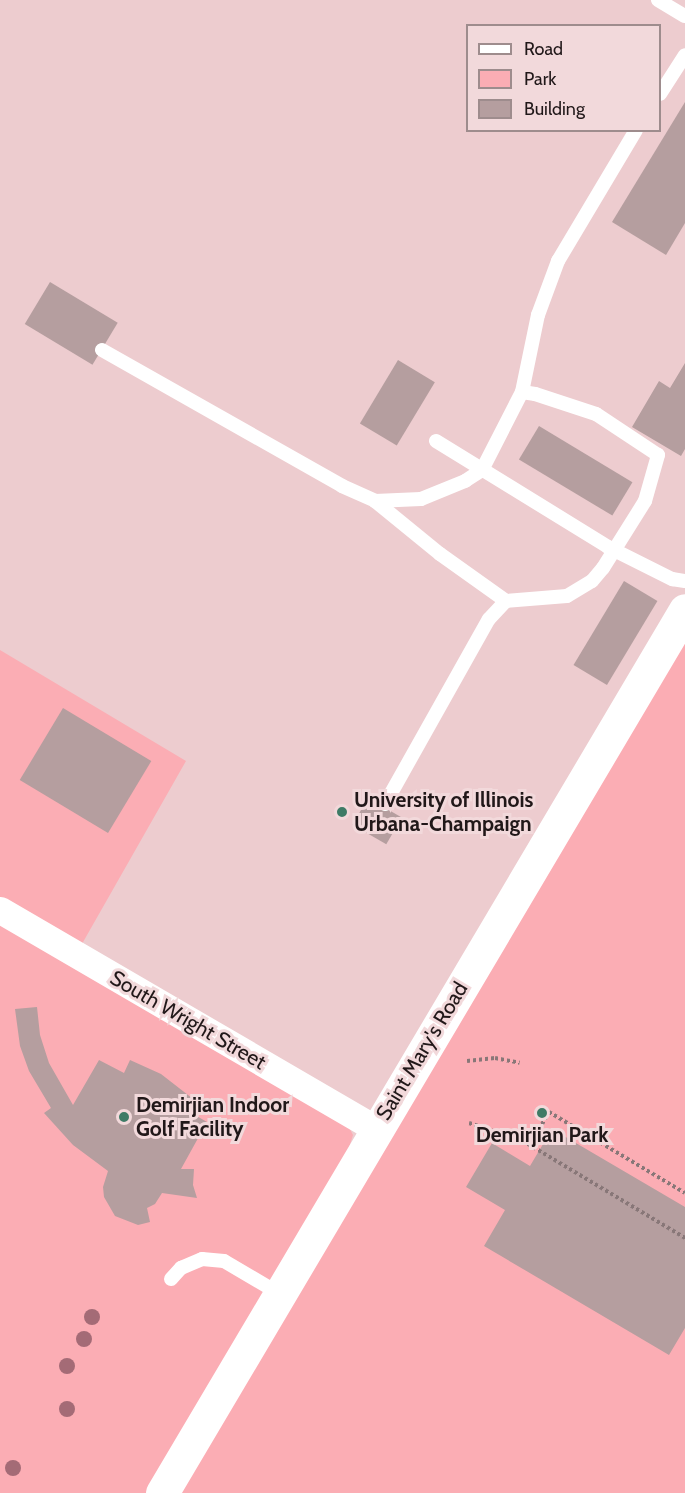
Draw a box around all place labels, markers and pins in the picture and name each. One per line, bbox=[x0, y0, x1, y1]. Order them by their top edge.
place label: University of Illinois Urbana-Champaign bbox=[354, 787, 533, 837]
marker: University of Illinois Urbana-Champaign bbox=[335, 805, 349, 819]
place label: Demirjian Indoor Golf Facility bbox=[136, 1092, 289, 1142]
marker: Demirjian Park bbox=[535, 1106, 549, 1120]
marker: Demirjian Indoor Golf Facility bbox=[117, 1110, 131, 1124]
place label: Demirjian Park bbox=[476, 1122, 608, 1148]

